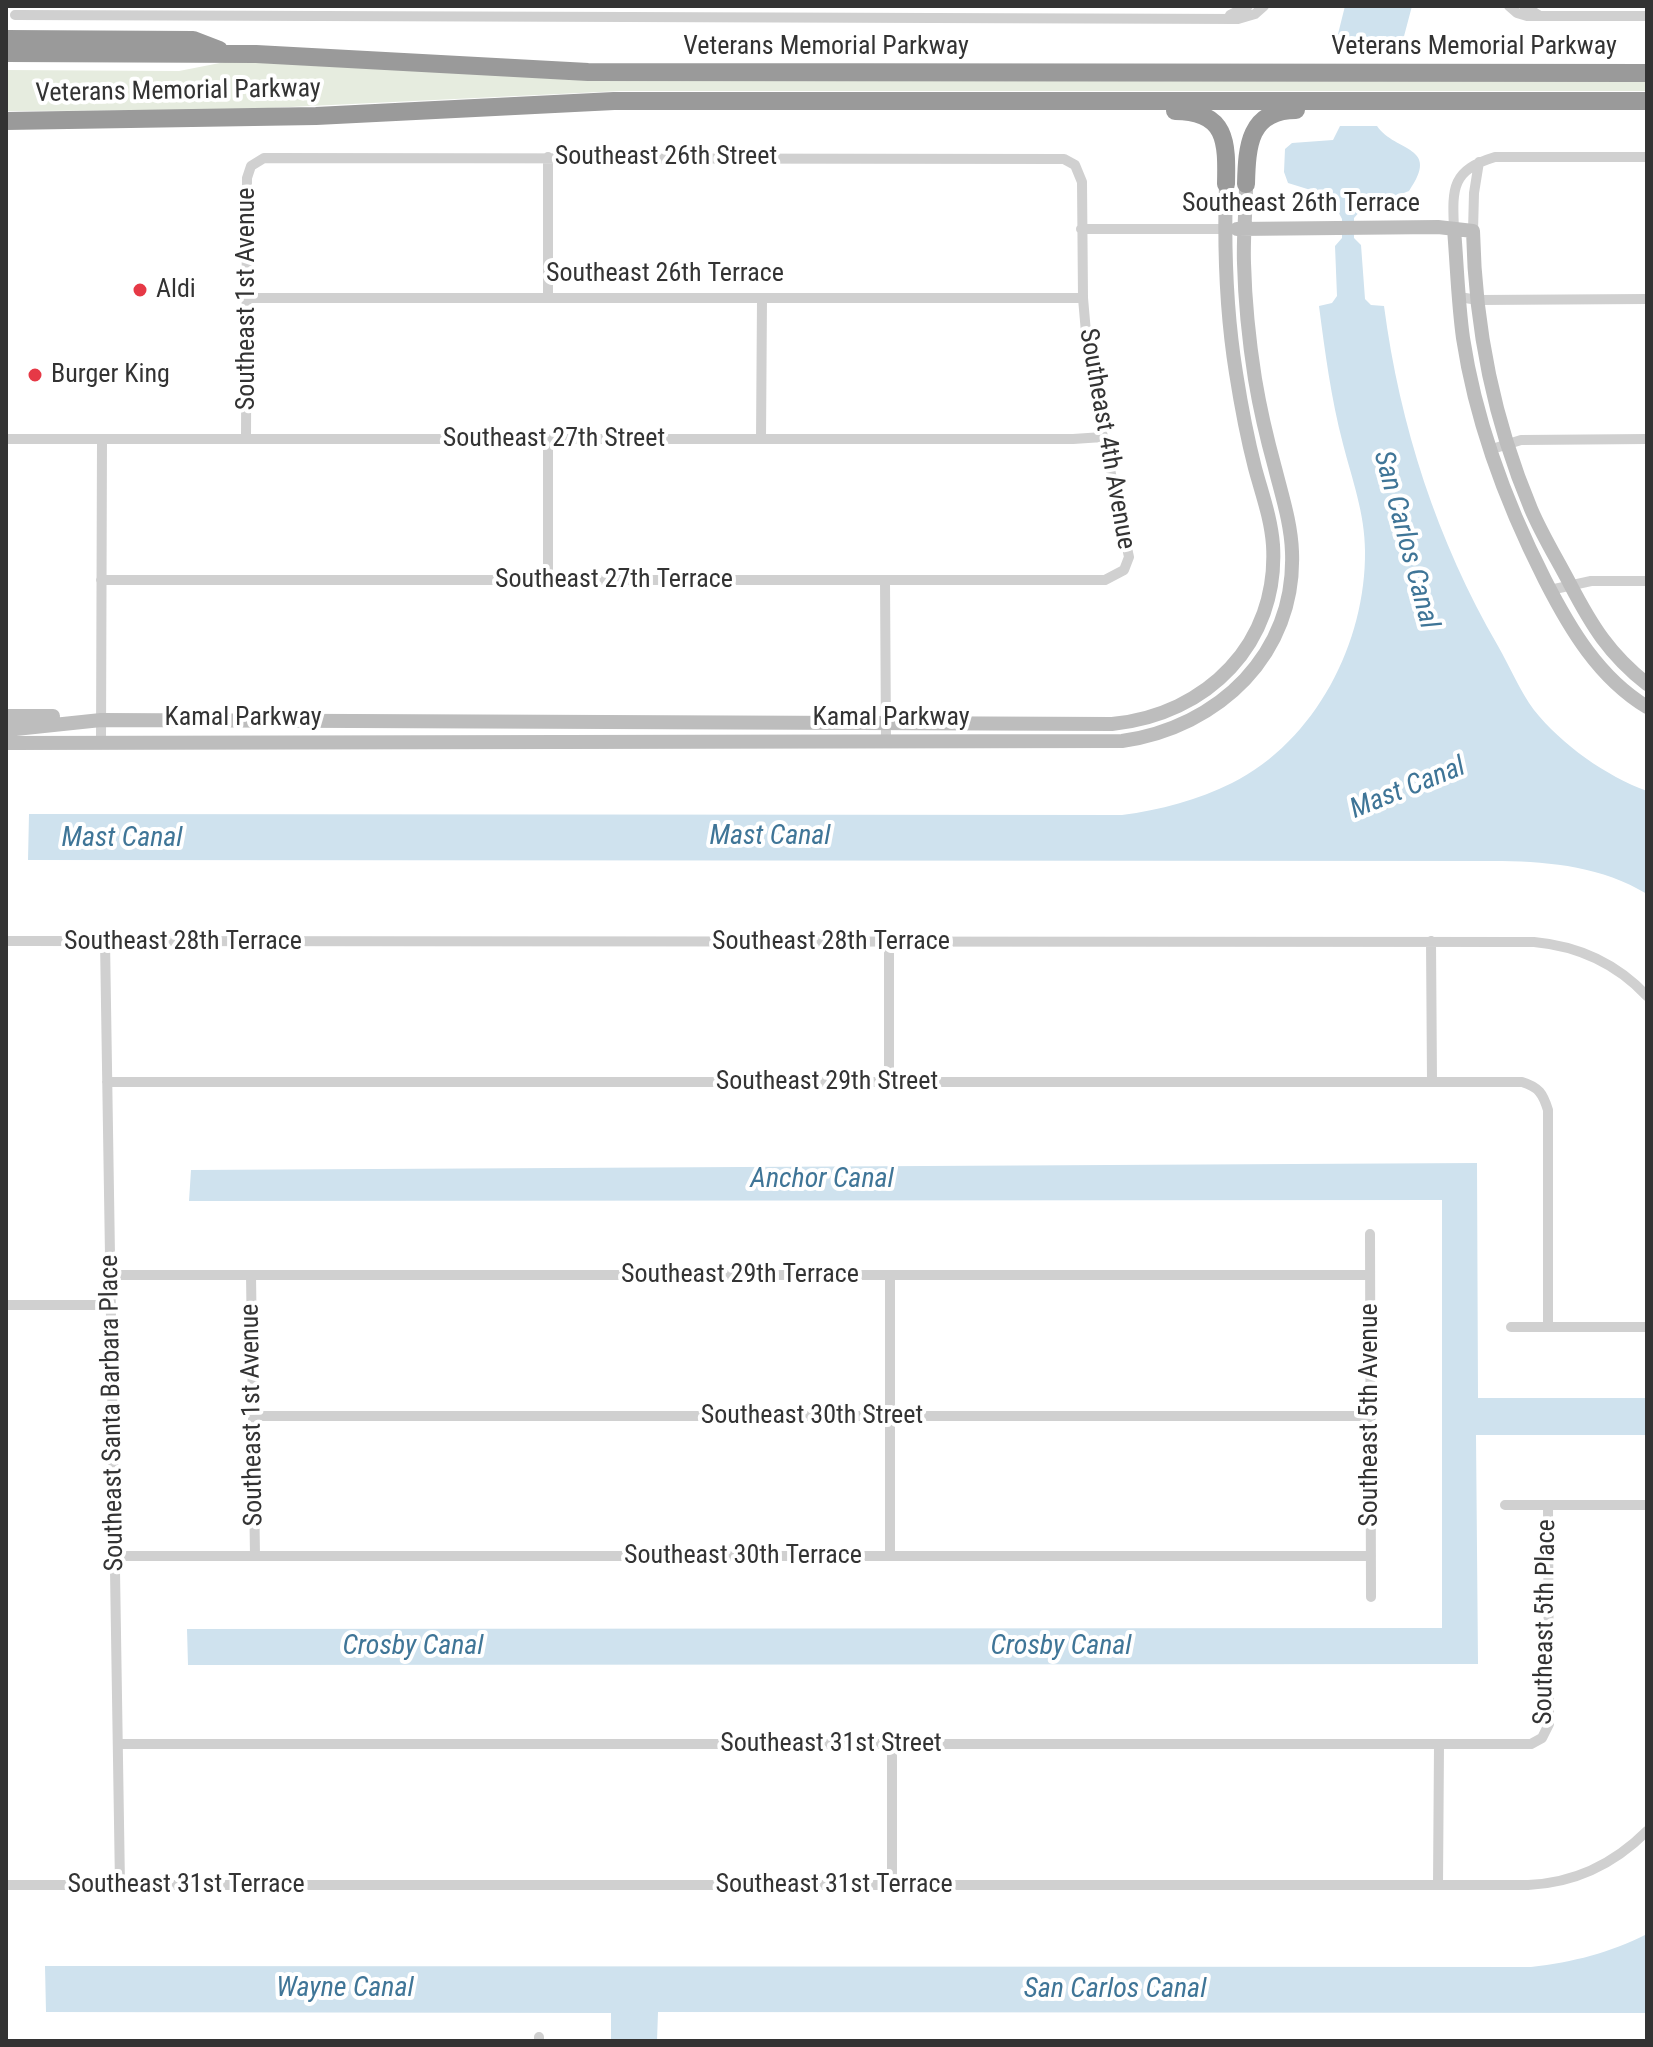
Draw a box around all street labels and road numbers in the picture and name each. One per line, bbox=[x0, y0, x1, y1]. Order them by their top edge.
street label: Veterans Memorial Parkway bbox=[683, 31, 969, 63]
street label: Veterans Memorial Parkway bbox=[1331, 31, 1617, 63]
street label: Veterans Memorial Parkway bbox=[35, 74, 321, 110]
street label: Southeast 26th Street bbox=[555, 141, 777, 173]
street label: Southeast 1st Avenue bbox=[231, 188, 263, 410]
street label: Southeast 26th Terrace bbox=[1182, 188, 1420, 220]
street label: Southeast 26th Terrace bbox=[546, 258, 784, 290]
street label: Southeast 4th Avenue bbox=[1071, 326, 1141, 552]
street label: Southeast 27th Street bbox=[443, 423, 665, 455]
street label: Southeast 27th Terrace bbox=[495, 564, 733, 596]
street label: Kamal Parkway bbox=[165, 702, 321, 734]
street label: Kamal Parkway bbox=[813, 702, 969, 734]
street label: Southeast 28th Terrace bbox=[64, 926, 302, 958]
street label: Southeast 28th Terrace bbox=[712, 926, 950, 958]
street label: Southeast 29th Street bbox=[716, 1066, 938, 1098]
street label: Southeast Santa Barbara Place bbox=[95, 1254, 131, 1572]
street label: Southeast 29th Terrace bbox=[621, 1259, 859, 1291]
street label: Southeast 1st Avenue bbox=[235, 1303, 271, 1527]
street label: Southeast 5th Avenue bbox=[1354, 1303, 1386, 1527]
street label: Southeast 30th Street bbox=[701, 1400, 923, 1432]
street label: Southeast 5th Place bbox=[1529, 1519, 1563, 1725]
street label: Southeast 30th Terrace bbox=[624, 1540, 862, 1572]
street label: Southeast 31st Street bbox=[720, 1728, 942, 1760]
street label: Southeast 31st Terrace bbox=[67, 1869, 305, 1901]
street label: Southeast 31st Terrace bbox=[715, 1869, 953, 1901]

